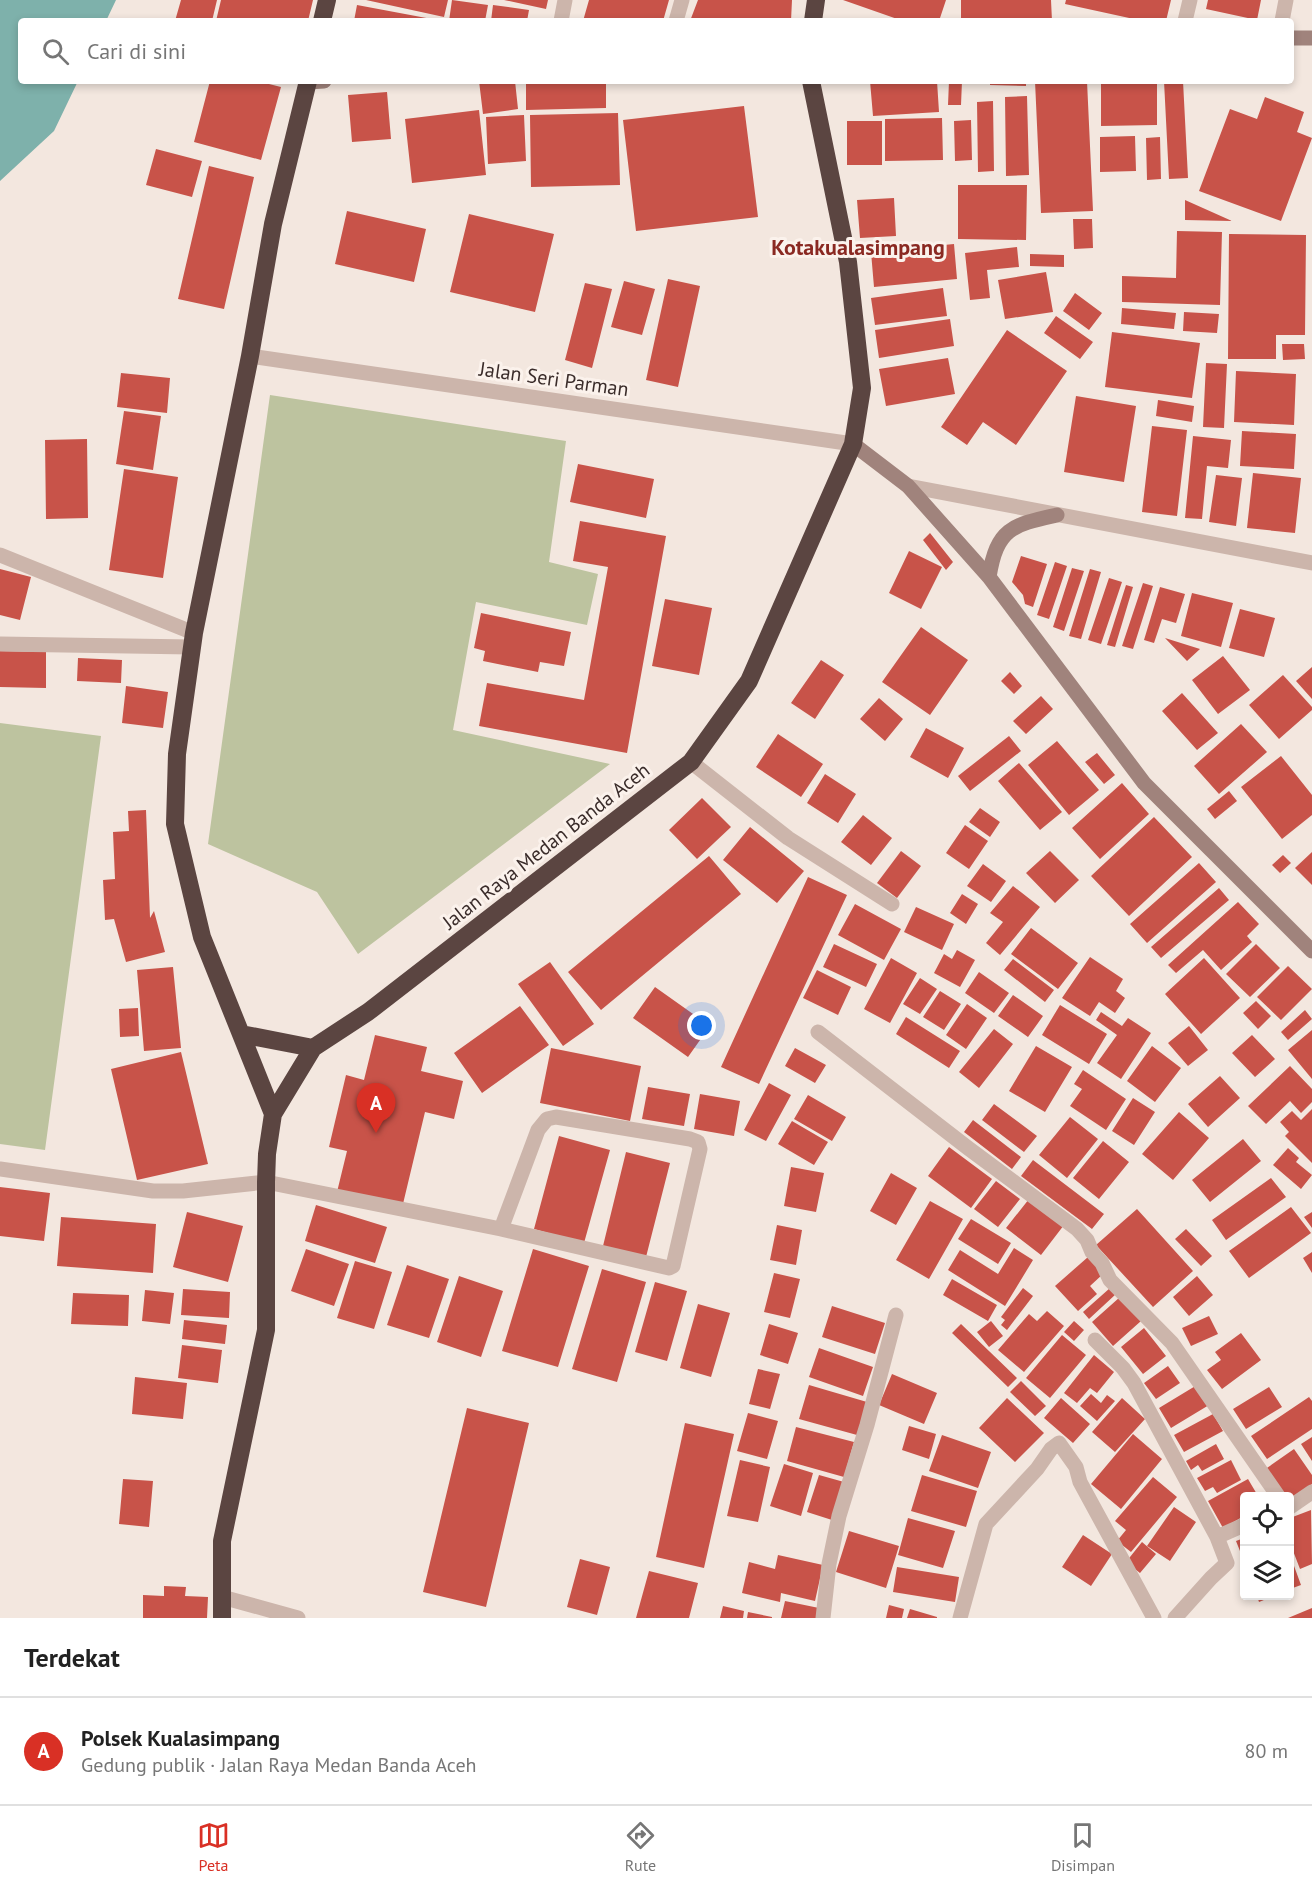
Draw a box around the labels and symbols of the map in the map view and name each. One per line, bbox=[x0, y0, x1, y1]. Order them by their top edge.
district label: Kotakualasimpang bbox=[771, 233, 945, 261]
street label: Jalan Seri Parman bbox=[477, 356, 630, 402]
street label: Jalan Raya Medan Banda Aceh bbox=[436, 757, 655, 936]
your location bbox=[687, 1011, 716, 1040]
pin: A bbox=[356, 1084, 395, 1133]

